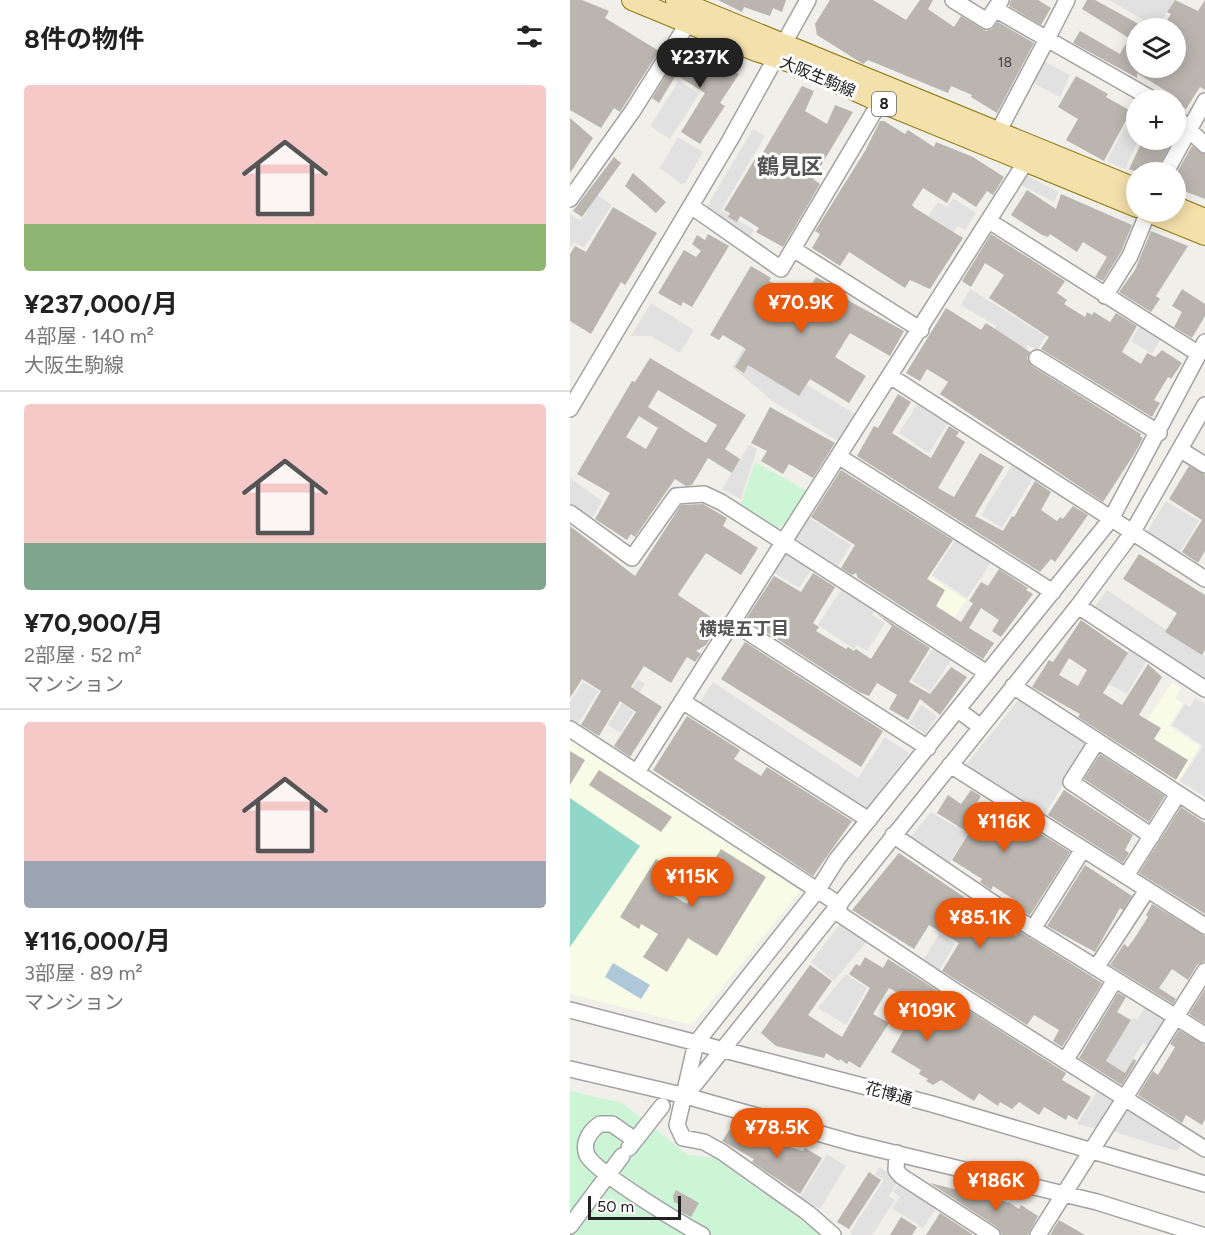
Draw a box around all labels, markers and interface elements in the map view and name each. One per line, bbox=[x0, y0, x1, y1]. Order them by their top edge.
map controls bbox=[1126, 18, 1186, 222]
button: layers bbox=[1126, 18, 1186, 78]
icon: filters bbox=[513, 20, 546, 53]
text: 8件の物件 bbox=[24, 23, 144, 55]
pin: ¥237K bbox=[658, 38, 742, 89]
text: ¥237K bbox=[670, 45, 730, 69]
street label: 大阪生駒線 bbox=[777, 52, 858, 101]
house number: 18 bbox=[998, 54, 1012, 71]
button: + bbox=[1126, 90, 1186, 150]
road number: 8 bbox=[872, 92, 896, 116]
icon: home bbox=[231, 124, 339, 232]
district label: 鶴見区 bbox=[757, 153, 823, 180]
button: − bbox=[1126, 162, 1186, 222]
pin: ¥70.9K bbox=[752, 283, 850, 334]
text: ¥237,000/月 bbox=[24, 288, 178, 320]
text: ¥70.9K bbox=[768, 290, 834, 314]
text: 4部屋 · 140 m² bbox=[24, 324, 154, 348]
text: 大阪生駒線 bbox=[24, 353, 124, 377]
icon: home bbox=[231, 443, 339, 551]
text: ¥70,900/月 bbox=[24, 607, 164, 639]
district label: 横堤五丁目 bbox=[699, 618, 789, 640]
text: 2部屋 · 52 m² bbox=[24, 643, 142, 667]
text: マンション bbox=[24, 672, 124, 696]
icon: home bbox=[231, 761, 339, 869]
pin: ¥116K bbox=[962, 802, 1046, 853]
text: ¥116K bbox=[977, 809, 1031, 833]
pin: ¥115K bbox=[650, 857, 734, 908]
text: ¥115K bbox=[665, 864, 719, 888]
pin: ¥85.1K bbox=[931, 898, 1029, 949]
text: ¥85.1K bbox=[949, 905, 1011, 929]
text: ¥116,000/月 bbox=[24, 925, 171, 957]
text: 3部屋 · 89 m² bbox=[24, 961, 143, 985]
text: マンション bbox=[24, 990, 124, 1014]
pin: ¥109K bbox=[885, 991, 969, 1042]
text: ¥109K bbox=[898, 998, 956, 1022]
street label: 花博通 bbox=[863, 1078, 915, 1109]
pin: ¥78.5K bbox=[728, 1108, 826, 1159]
text: ¥78.5K bbox=[744, 1115, 810, 1139]
pin: ¥186K bbox=[954, 1161, 1038, 1212]
text: ¥186K bbox=[967, 1168, 1025, 1192]
scale bar bbox=[588, 1193, 681, 1220]
text: 50 m bbox=[597, 1197, 634, 1216]

